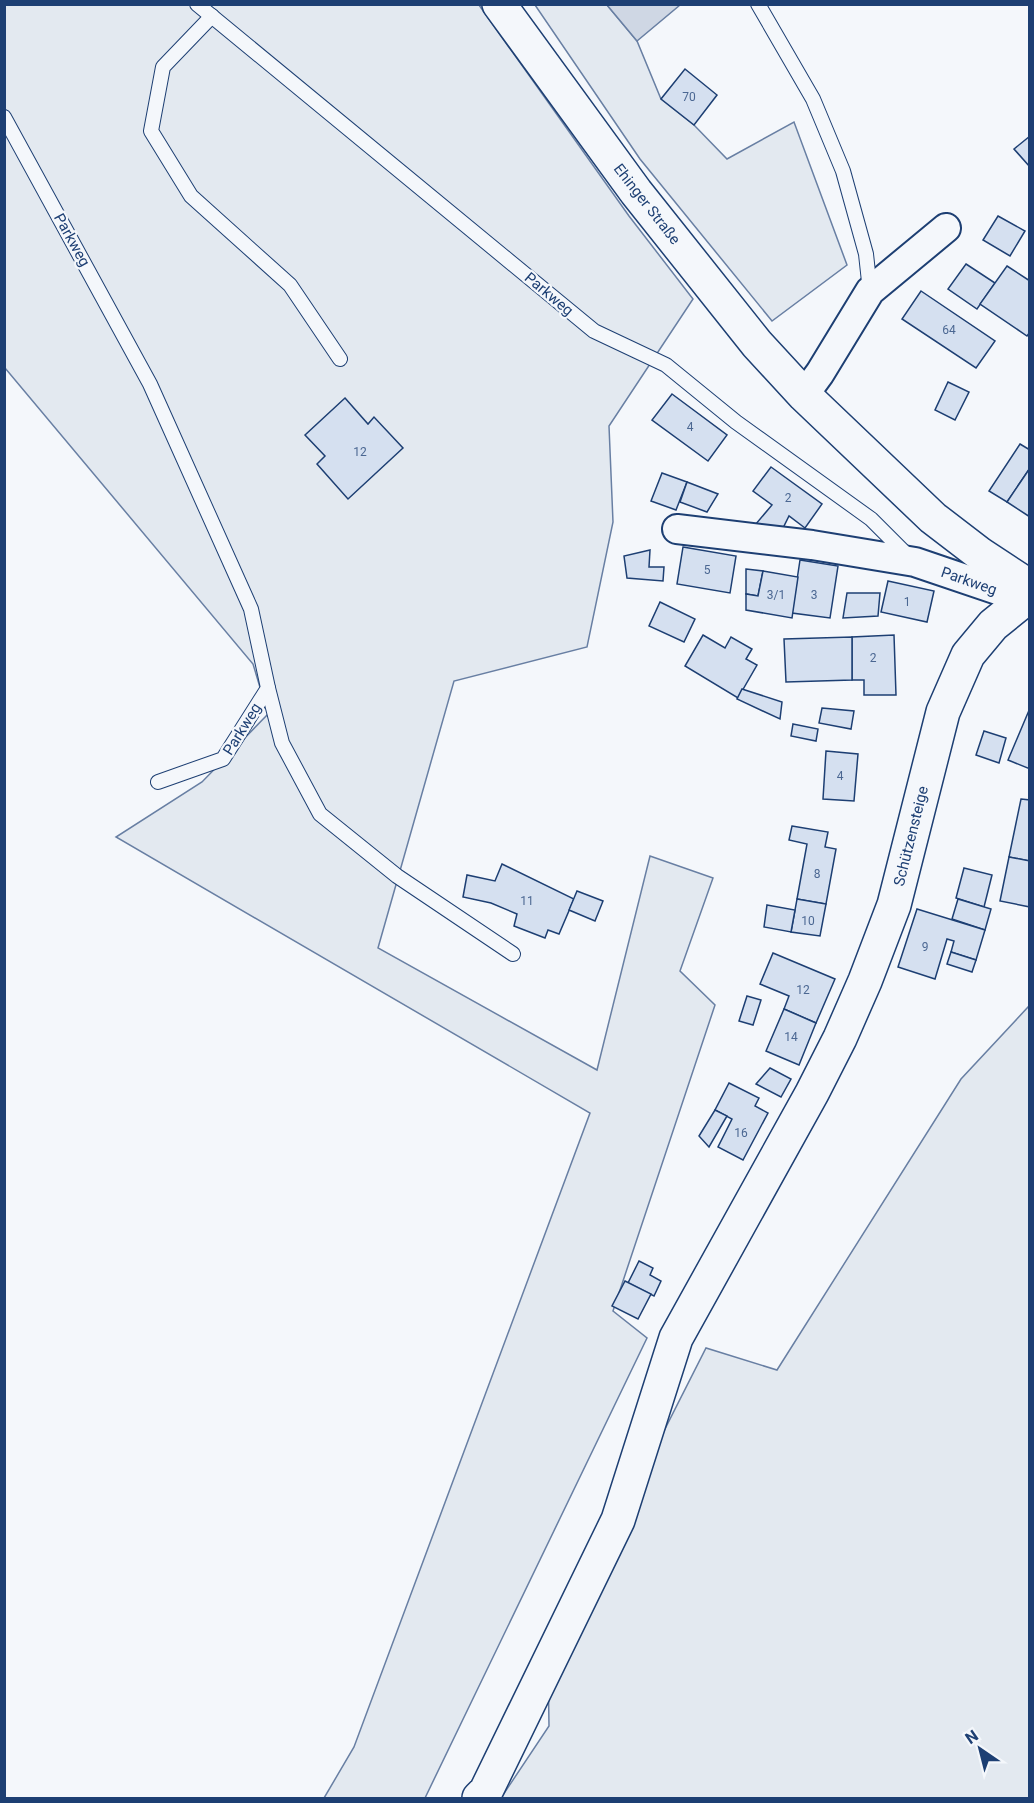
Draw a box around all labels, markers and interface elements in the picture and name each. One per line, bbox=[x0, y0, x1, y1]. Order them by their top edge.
house number: 70 bbox=[682, 90, 696, 104]
street label: Ehinger Straße bbox=[610, 160, 684, 248]
street label: Parkweg bbox=[50, 210, 94, 270]
street label: Parkweg bbox=[521, 268, 577, 320]
house number: 64 bbox=[942, 323, 956, 337]
house number: 4 bbox=[687, 420, 694, 434]
house number: 12 bbox=[353, 445, 367, 459]
house number: 2 bbox=[785, 491, 792, 505]
house number: 5 bbox=[704, 563, 711, 577]
street label: Parkweg bbox=[939, 563, 999, 599]
house number: 3/1 bbox=[767, 588, 785, 602]
house number: 3 bbox=[811, 588, 817, 602]
house number: 1 bbox=[904, 595, 910, 609]
house number: 2 bbox=[870, 651, 877, 665]
street label: Parkweg bbox=[219, 700, 265, 758]
house number: 4 bbox=[837, 769, 844, 783]
street label: Schützensteige bbox=[890, 784, 932, 888]
house number: 8 bbox=[814, 867, 821, 881]
house number: 11 bbox=[520, 894, 534, 908]
house number: 10 bbox=[801, 914, 815, 928]
house number: 9 bbox=[922, 940, 928, 954]
house number: 12 bbox=[796, 983, 810, 997]
house number: 14 bbox=[784, 1030, 798, 1044]
house number: 16 bbox=[734, 1126, 748, 1140]
north arrow bbox=[950, 1719, 1010, 1779]
text: N bbox=[962, 1726, 982, 1748]

